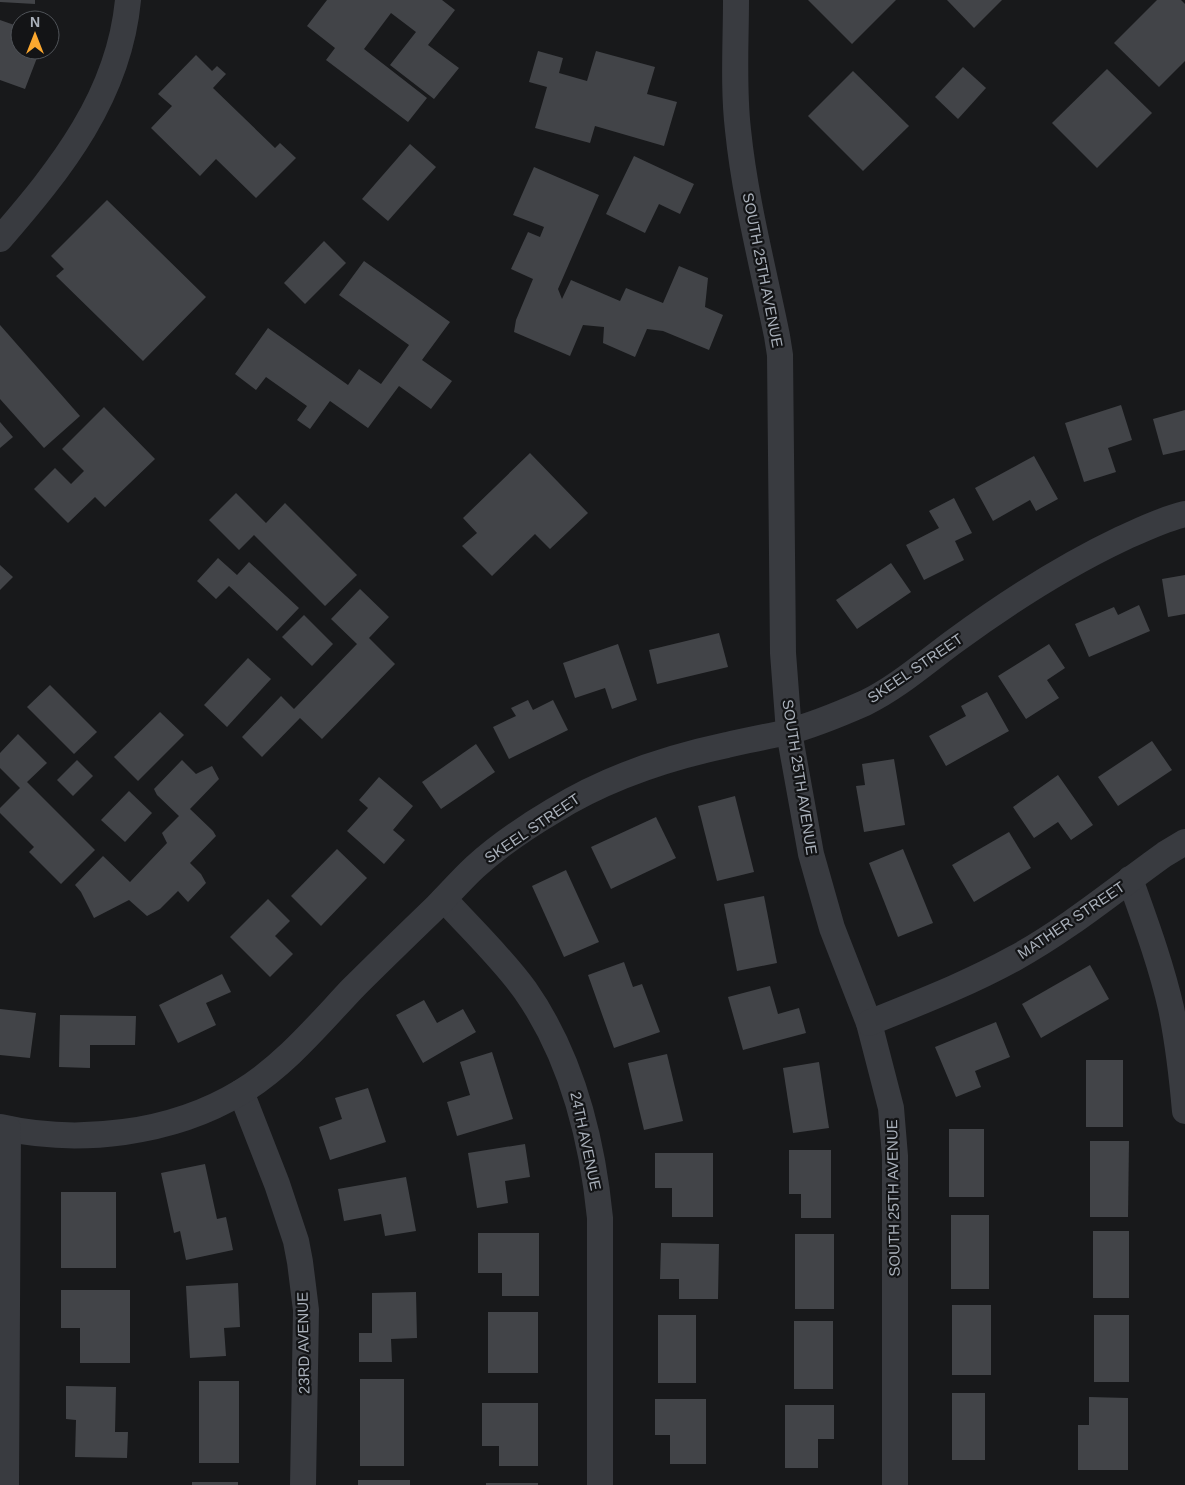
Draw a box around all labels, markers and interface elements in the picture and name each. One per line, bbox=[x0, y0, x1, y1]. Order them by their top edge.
north arrow bbox=[10, 10, 60, 60]
text: N bbox=[30, 14, 40, 30]
street label: SOUTH 25TH AVENUE bbox=[740, 191, 786, 349]
street label: SKEEL STREET bbox=[864, 630, 966, 706]
street label: SOUTH 25TH AVENUE bbox=[779, 698, 821, 856]
street label: SKEEL STREET bbox=[481, 790, 583, 866]
street label: MATHER STREET bbox=[1014, 878, 1128, 962]
street label: 24TH AVENUE bbox=[567, 1090, 605, 1192]
street label: SOUTH 25TH AVENUE bbox=[883, 1119, 903, 1277]
street label: 23RD AVENUE bbox=[294, 1292, 312, 1394]

